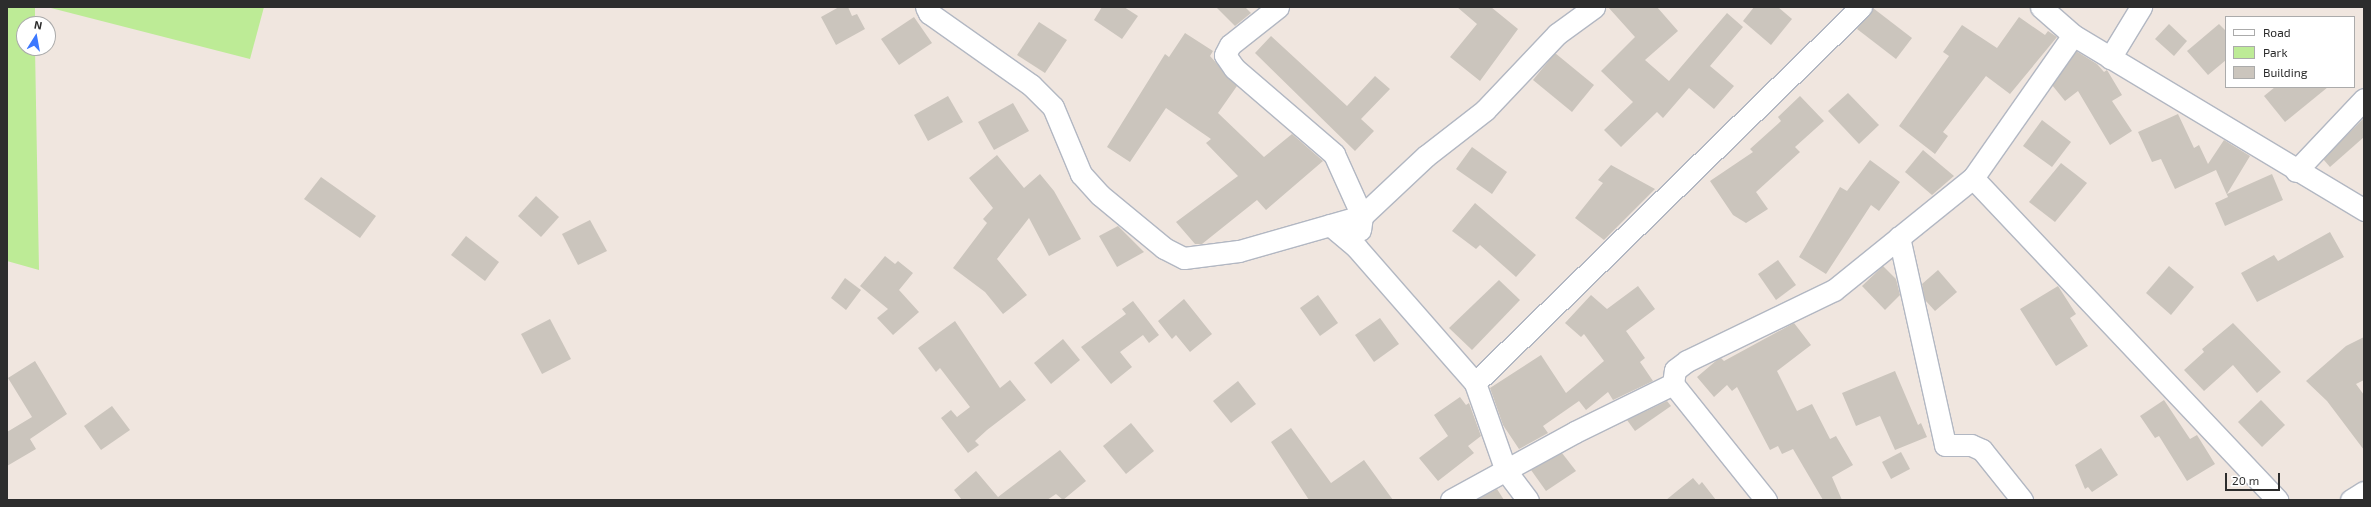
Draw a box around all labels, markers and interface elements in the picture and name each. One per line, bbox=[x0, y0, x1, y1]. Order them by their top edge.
north arrow bbox=[16, 16, 56, 56]
legend bbox=[2225, 16, 2355, 88]
text: N bbox=[33, 18, 43, 32]
text: Road bbox=[2263, 25, 2291, 39]
text: Park bbox=[2263, 45, 2288, 59]
text: Building bbox=[2263, 65, 2307, 79]
scale bar bbox=[2227, 465, 2282, 491]
text: 20 m bbox=[2232, 473, 2259, 487]

